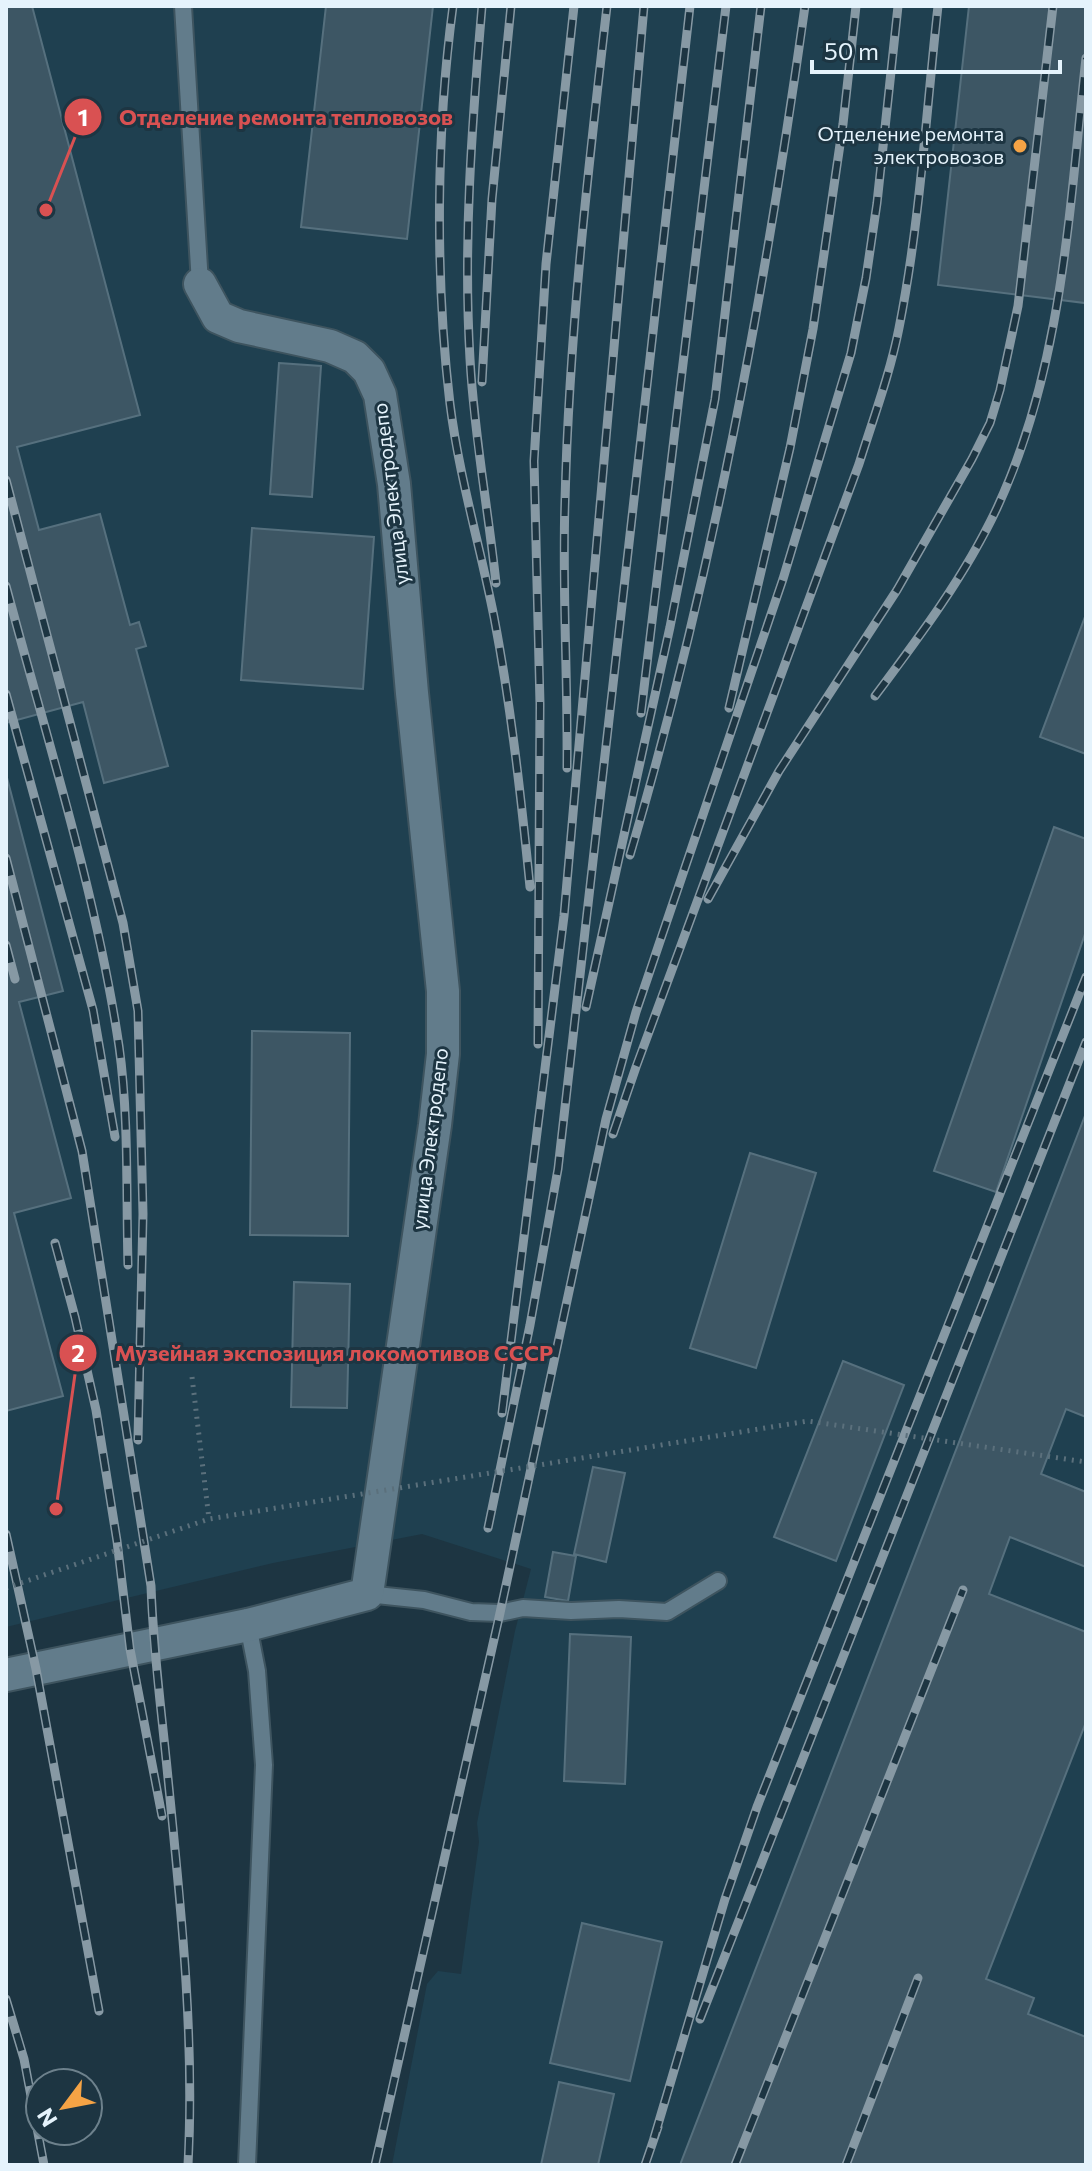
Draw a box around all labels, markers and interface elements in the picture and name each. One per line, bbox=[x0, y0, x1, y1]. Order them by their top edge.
scale bar bbox=[812, 24, 1060, 74]
text: 50 m bbox=[824, 36, 879, 65]
callout: Отделение ремонта тепловозов bbox=[63, 94, 469, 140]
text: 1 bbox=[78, 102, 88, 131]
text: Отделение ремонта тепловозов bbox=[119, 103, 453, 130]
place label: Отделение ремонта электровозов bbox=[818, 121, 1004, 168]
marker: Отделение ремонта электровозов bbox=[1011, 137, 1029, 155]
street label: улица Электродепо bbox=[367, 402, 413, 587]
street label: улица Электродепо bbox=[406, 1046, 452, 1231]
callout: Музейная экспозиция локомотивов СССР bbox=[58, 1330, 569, 1376]
text: 2 bbox=[71, 1338, 85, 1367]
text: Музейная экспозиция локомотивов СССР bbox=[115, 1339, 553, 1366]
north arrow bbox=[24, 2067, 104, 2147]
text: N bbox=[31, 2104, 62, 2132]

